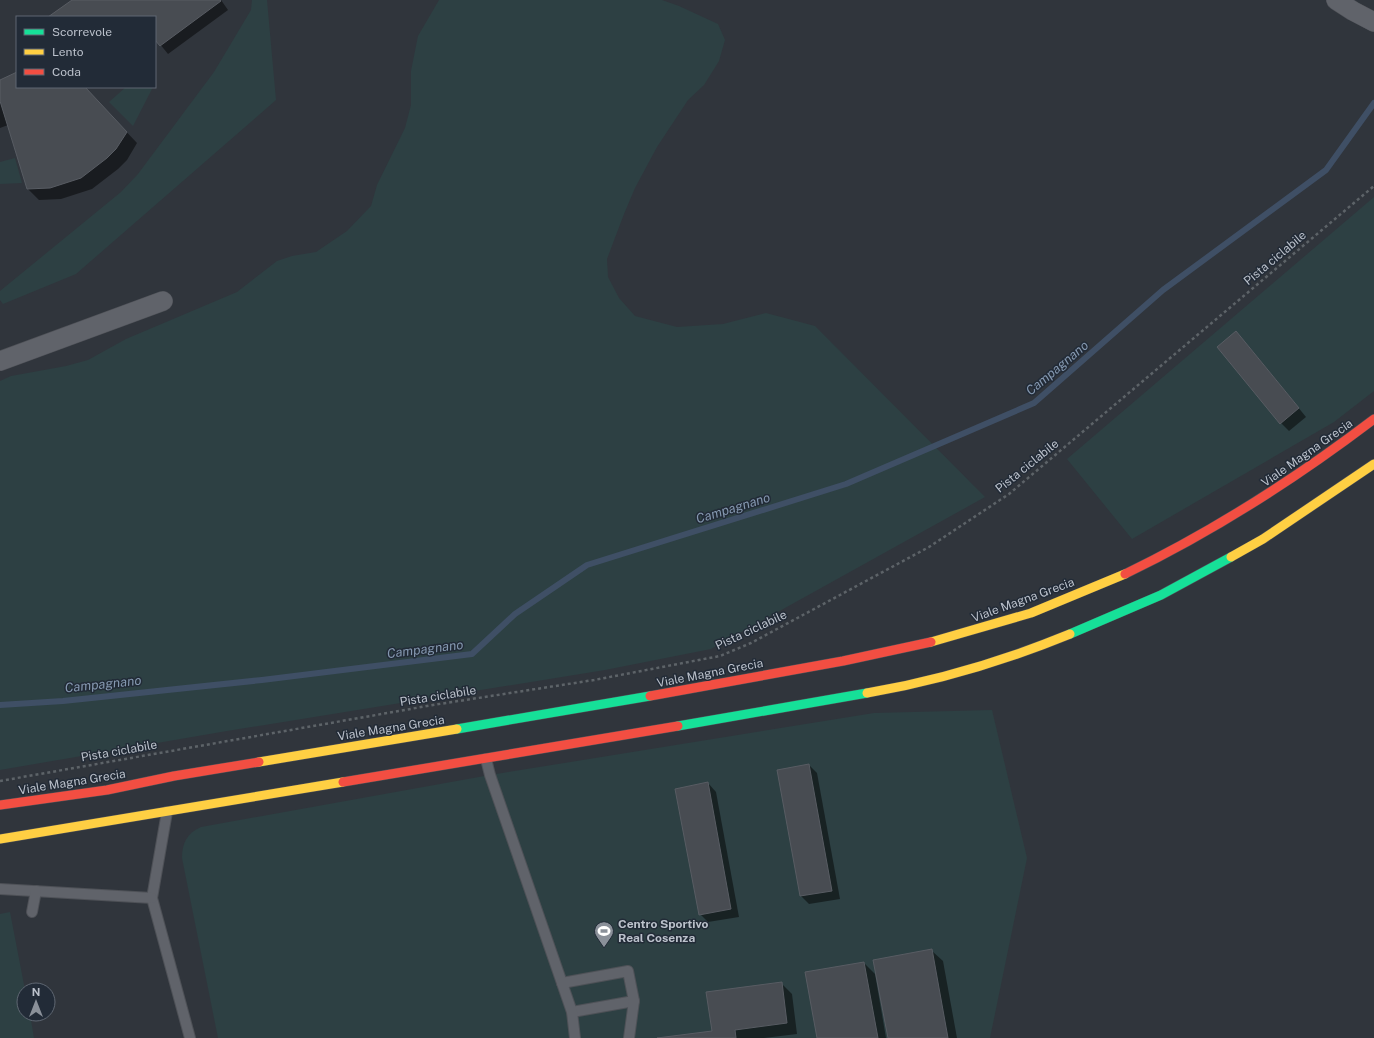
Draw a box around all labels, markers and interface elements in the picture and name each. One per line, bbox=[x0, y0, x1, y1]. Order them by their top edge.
legend bbox=[16, 16, 156, 88]
text: Scorrevole bbox=[52, 25, 112, 39]
text: Lento bbox=[52, 45, 84, 59]
text: Coda bbox=[52, 65, 81, 79]
street label: Pista ciclabile bbox=[1241, 228, 1309, 288]
water label: Campagnano bbox=[1023, 338, 1091, 398]
street label: Viale Magna Grecia bbox=[1259, 416, 1355, 490]
street label: Pista ciclabile bbox=[993, 436, 1061, 496]
water label: Campagnano bbox=[694, 490, 772, 526]
street label: Viale Magna Grecia bbox=[970, 575, 1076, 625]
street label: Pista ciclabile bbox=[713, 607, 789, 653]
water label: Campagnano bbox=[386, 637, 464, 661]
street label: Viale Magna Grecia bbox=[656, 656, 764, 690]
water label: Campagnano bbox=[64, 673, 142, 695]
street label: Pista ciclabile bbox=[399, 683, 477, 709]
street label: Viale Magna Grecia bbox=[337, 713, 445, 743]
street label: Pista ciclabile bbox=[80, 737, 158, 765]
street label: Viale Magna Grecia bbox=[18, 767, 126, 797]
place label: Centro Sportivo Real Cosenza bbox=[618, 917, 709, 945]
sports icon: Centro Sportivo Real Cosenza bbox=[593, 920, 615, 948]
north arrow bbox=[16, 982, 56, 1022]
text: N bbox=[32, 986, 40, 998]

